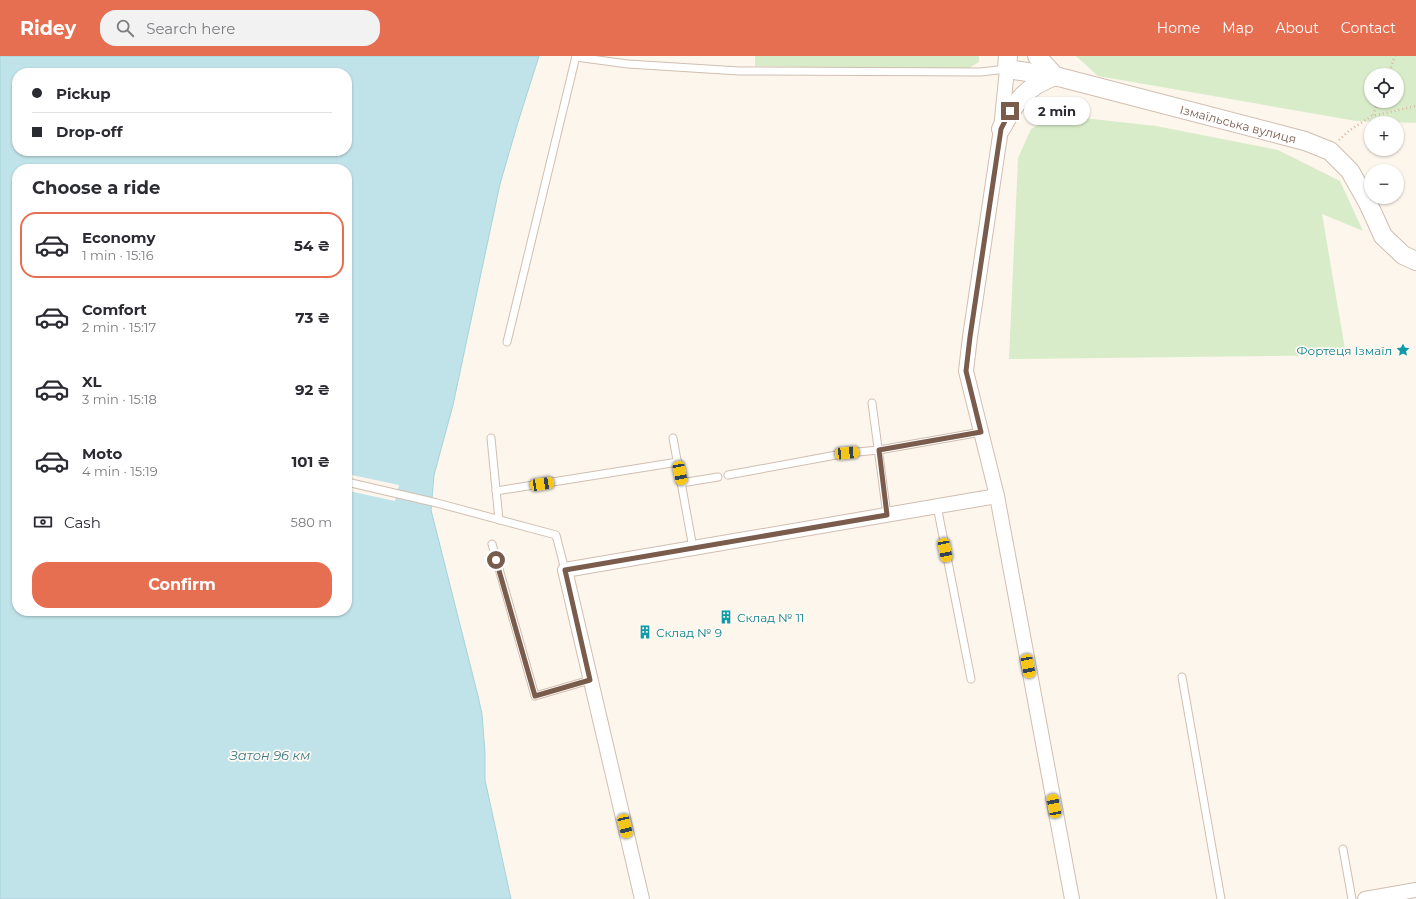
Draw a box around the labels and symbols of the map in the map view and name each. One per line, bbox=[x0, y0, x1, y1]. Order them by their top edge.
callout: 2 min bbox=[1024, 97, 1090, 125]
street label: Ізмаїльська вулиця bbox=[1178, 101, 1298, 146]
route end bbox=[1001, 102, 1019, 120]
place icon: Фортеця Ізмаїл bbox=[1395, 342, 1411, 358]
place label: Фортеця Ізмаїл bbox=[1297, 343, 1392, 358]
car bbox=[835, 446, 859, 460]
car bbox=[672, 460, 688, 486]
car bbox=[529, 476, 555, 492]
car bbox=[937, 537, 953, 563]
route start bbox=[487, 551, 505, 569]
building icon: Склад № 11 bbox=[718, 609, 734, 625]
place label: Склад № 11 bbox=[737, 610, 804, 625]
building icon: Склад № 9 bbox=[637, 624, 653, 640]
place label: Склад № 9 bbox=[656, 625, 722, 640]
car bbox=[1020, 653, 1036, 679]
water label: Затон 96 км bbox=[229, 747, 310, 763]
car bbox=[1046, 793, 1062, 819]
car bbox=[616, 813, 634, 839]

